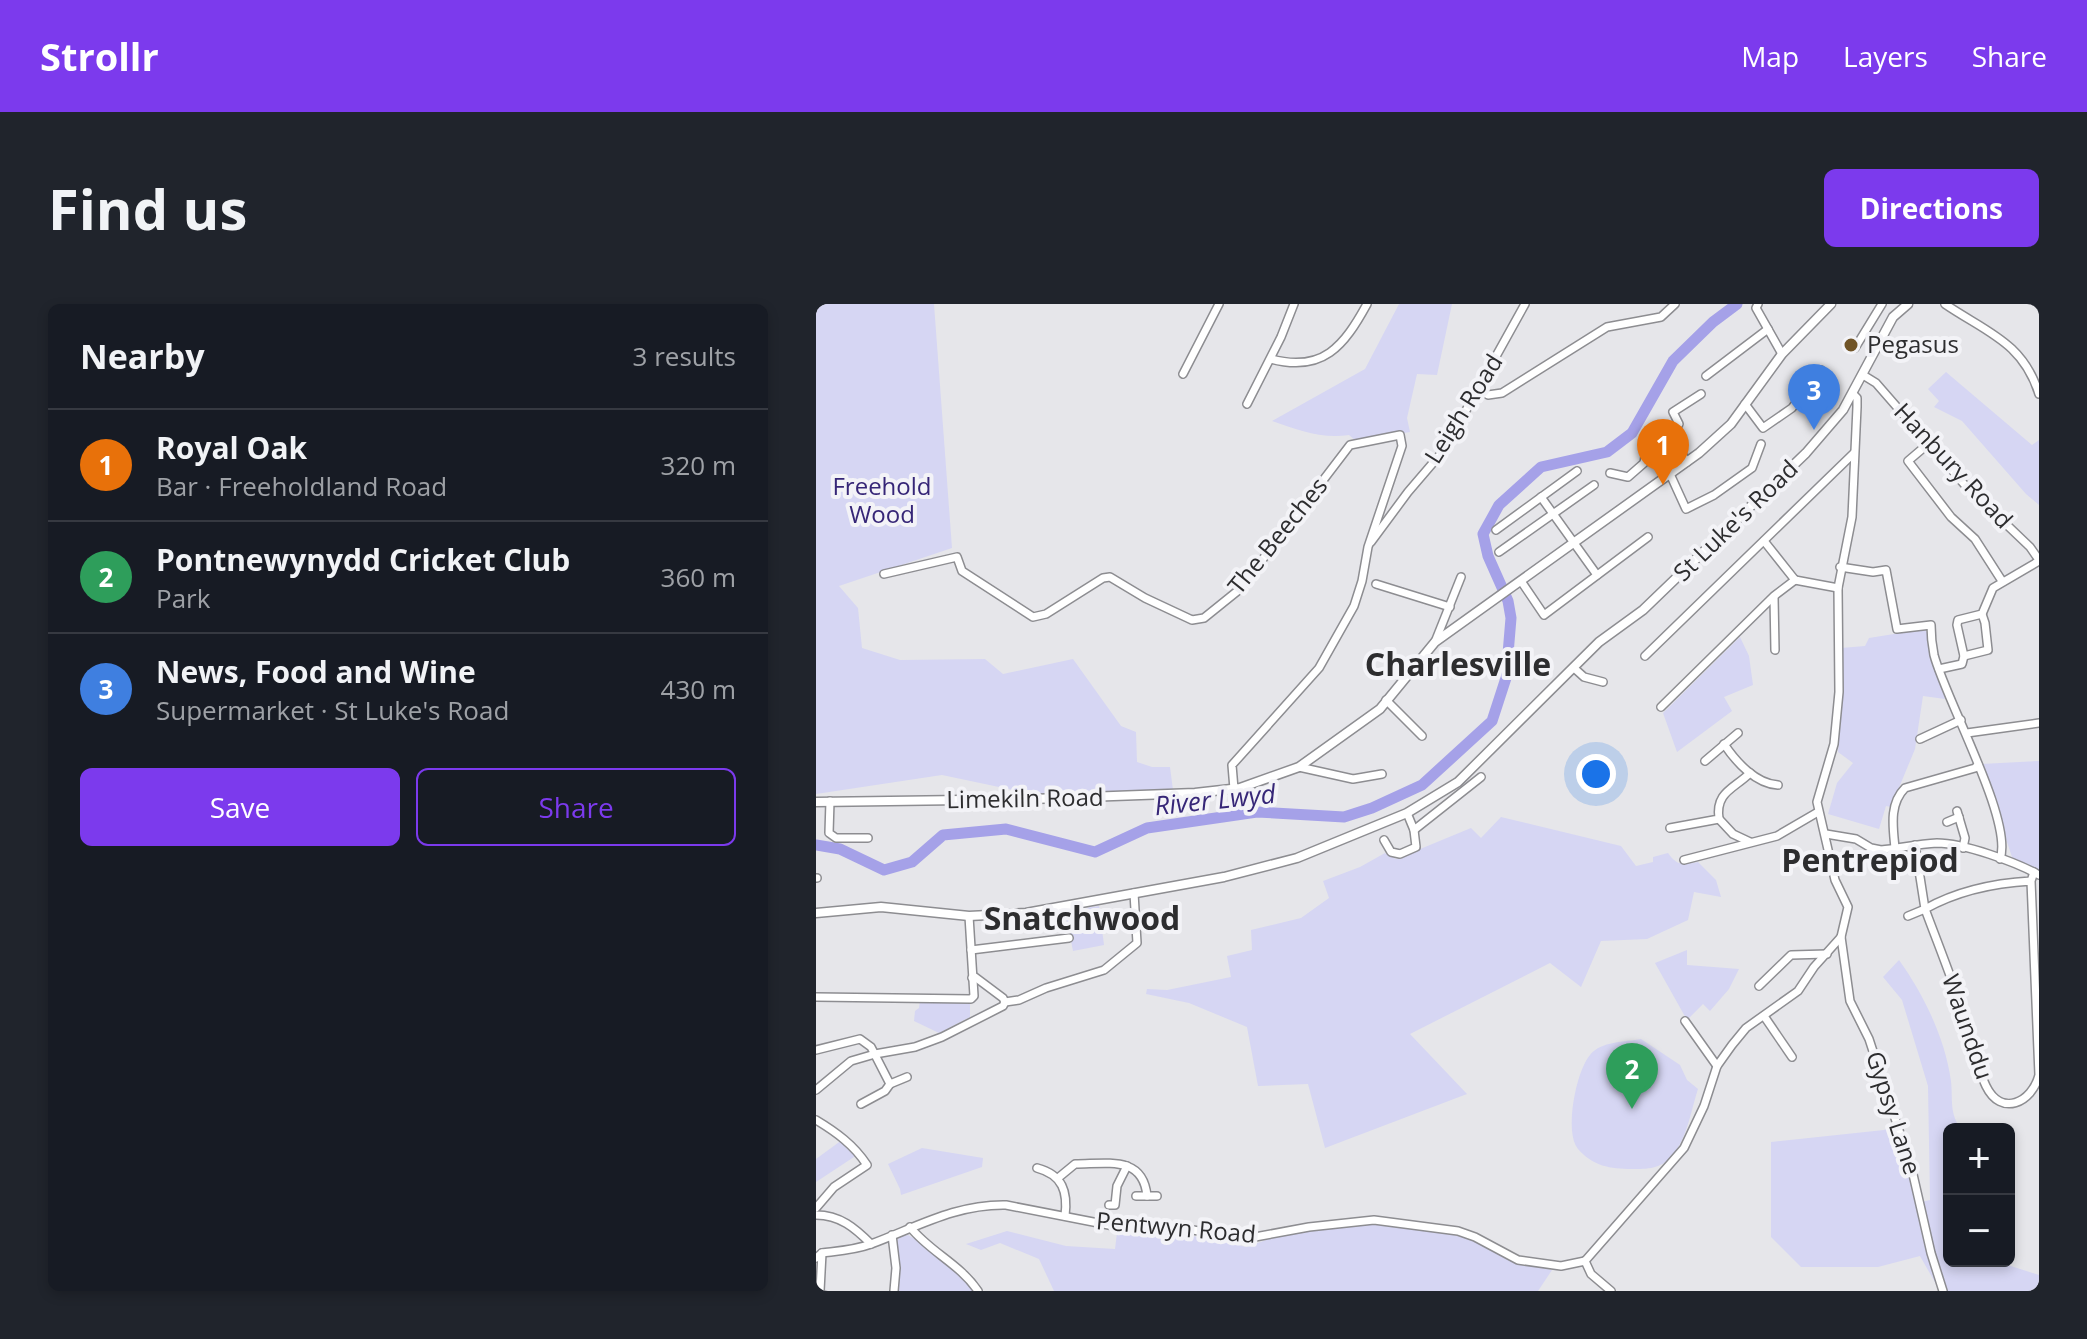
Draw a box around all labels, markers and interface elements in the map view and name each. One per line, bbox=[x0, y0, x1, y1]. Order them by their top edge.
text: Strollr bbox=[40, 30, 159, 82]
text: Map bbox=[1741, 37, 1799, 75]
text: Layers bbox=[1843, 37, 1928, 75]
text: Share bbox=[1972, 37, 2047, 75]
button: Directions bbox=[1824, 169, 2039, 247]
text: Find us bbox=[48, 170, 247, 246]
place label: Pegasus bbox=[1867, 327, 1959, 360]
text: Nearby bbox=[80, 333, 205, 379]
marker: Pegasus bbox=[1842, 336, 1860, 354]
text: 3 results bbox=[633, 338, 736, 374]
street label: Leigh Road bbox=[1416, 347, 1509, 469]
pin: 3 bbox=[1788, 364, 1840, 430]
street label: Hanbury Road bbox=[1887, 395, 2021, 535]
pin: 1 bbox=[1637, 419, 1689, 485]
text: Royal Oak bbox=[156, 427, 307, 468]
text: 1 bbox=[99, 447, 113, 483]
text: 320 m bbox=[661, 447, 736, 483]
street label: St Luke's Road bbox=[1665, 452, 1805, 588]
text: Bar · Freeholdland Road bbox=[156, 468, 447, 504]
park label: Freehold Wood bbox=[832, 469, 932, 530]
street label: The Beeches bbox=[1220, 470, 1334, 600]
text: Pontnewynydd Cricket Club bbox=[156, 539, 570, 580]
text: 2 bbox=[99, 559, 113, 595]
text: 360 m bbox=[661, 559, 736, 595]
text: Park bbox=[156, 580, 210, 616]
district label: Charlesville bbox=[1365, 642, 1551, 685]
text: News, Food and Wine bbox=[156, 651, 476, 692]
text: 3 bbox=[99, 671, 113, 707]
text: 430 m bbox=[661, 671, 736, 707]
text: Supermarket · St Luke's Road bbox=[156, 692, 509, 728]
your location bbox=[1576, 754, 1616, 794]
button: Save bbox=[80, 768, 400, 846]
button: Share bbox=[416, 768, 736, 846]
water label: River Lwyd bbox=[1153, 775, 1278, 823]
street label: Limekiln Road bbox=[946, 780, 1104, 815]
district label: Pentrepiod bbox=[1781, 838, 1959, 881]
district label: Snatchwood bbox=[984, 896, 1180, 939]
street label: Waunddu bbox=[1935, 970, 2002, 1083]
pin: 2 bbox=[1606, 1043, 1658, 1109]
street label: Gypsy Lane bbox=[1859, 1047, 1930, 1178]
map controls bbox=[1943, 1123, 2015, 1267]
button: + bbox=[1943, 1123, 2015, 1195]
button: − bbox=[1943, 1195, 2015, 1267]
street label: Pentwyn Road bbox=[1095, 1203, 1257, 1250]

